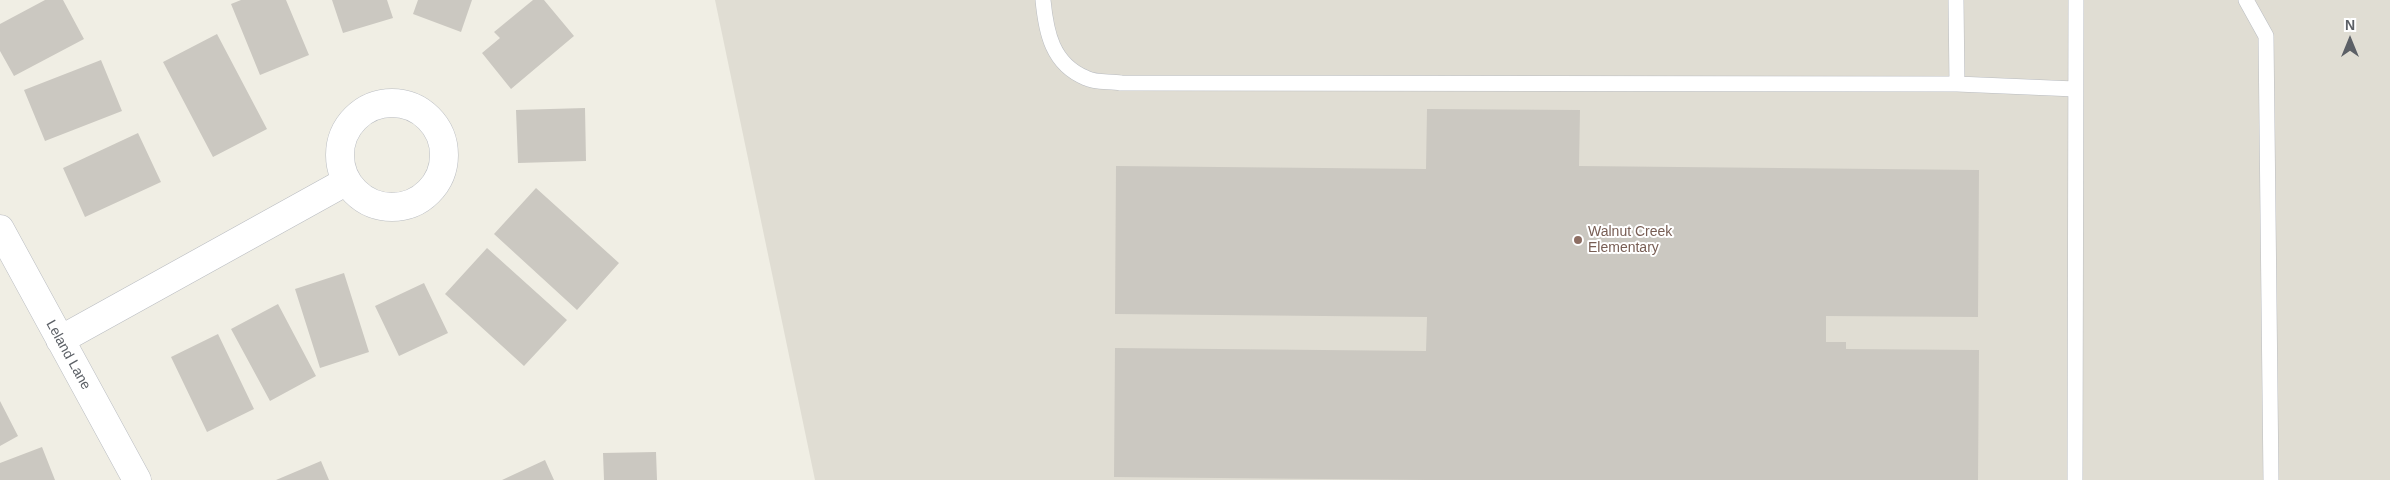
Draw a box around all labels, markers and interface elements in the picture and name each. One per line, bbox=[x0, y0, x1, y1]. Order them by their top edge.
north arrow bbox=[2325, 15, 2375, 65]
text: N bbox=[2345, 17, 2355, 33]
place label: Walnut Creek Elementary bbox=[1588, 224, 1672, 256]
marker: Walnut Creek Elementary bbox=[1572, 234, 1584, 246]
street label: Leland Lane bbox=[42, 317, 94, 393]

